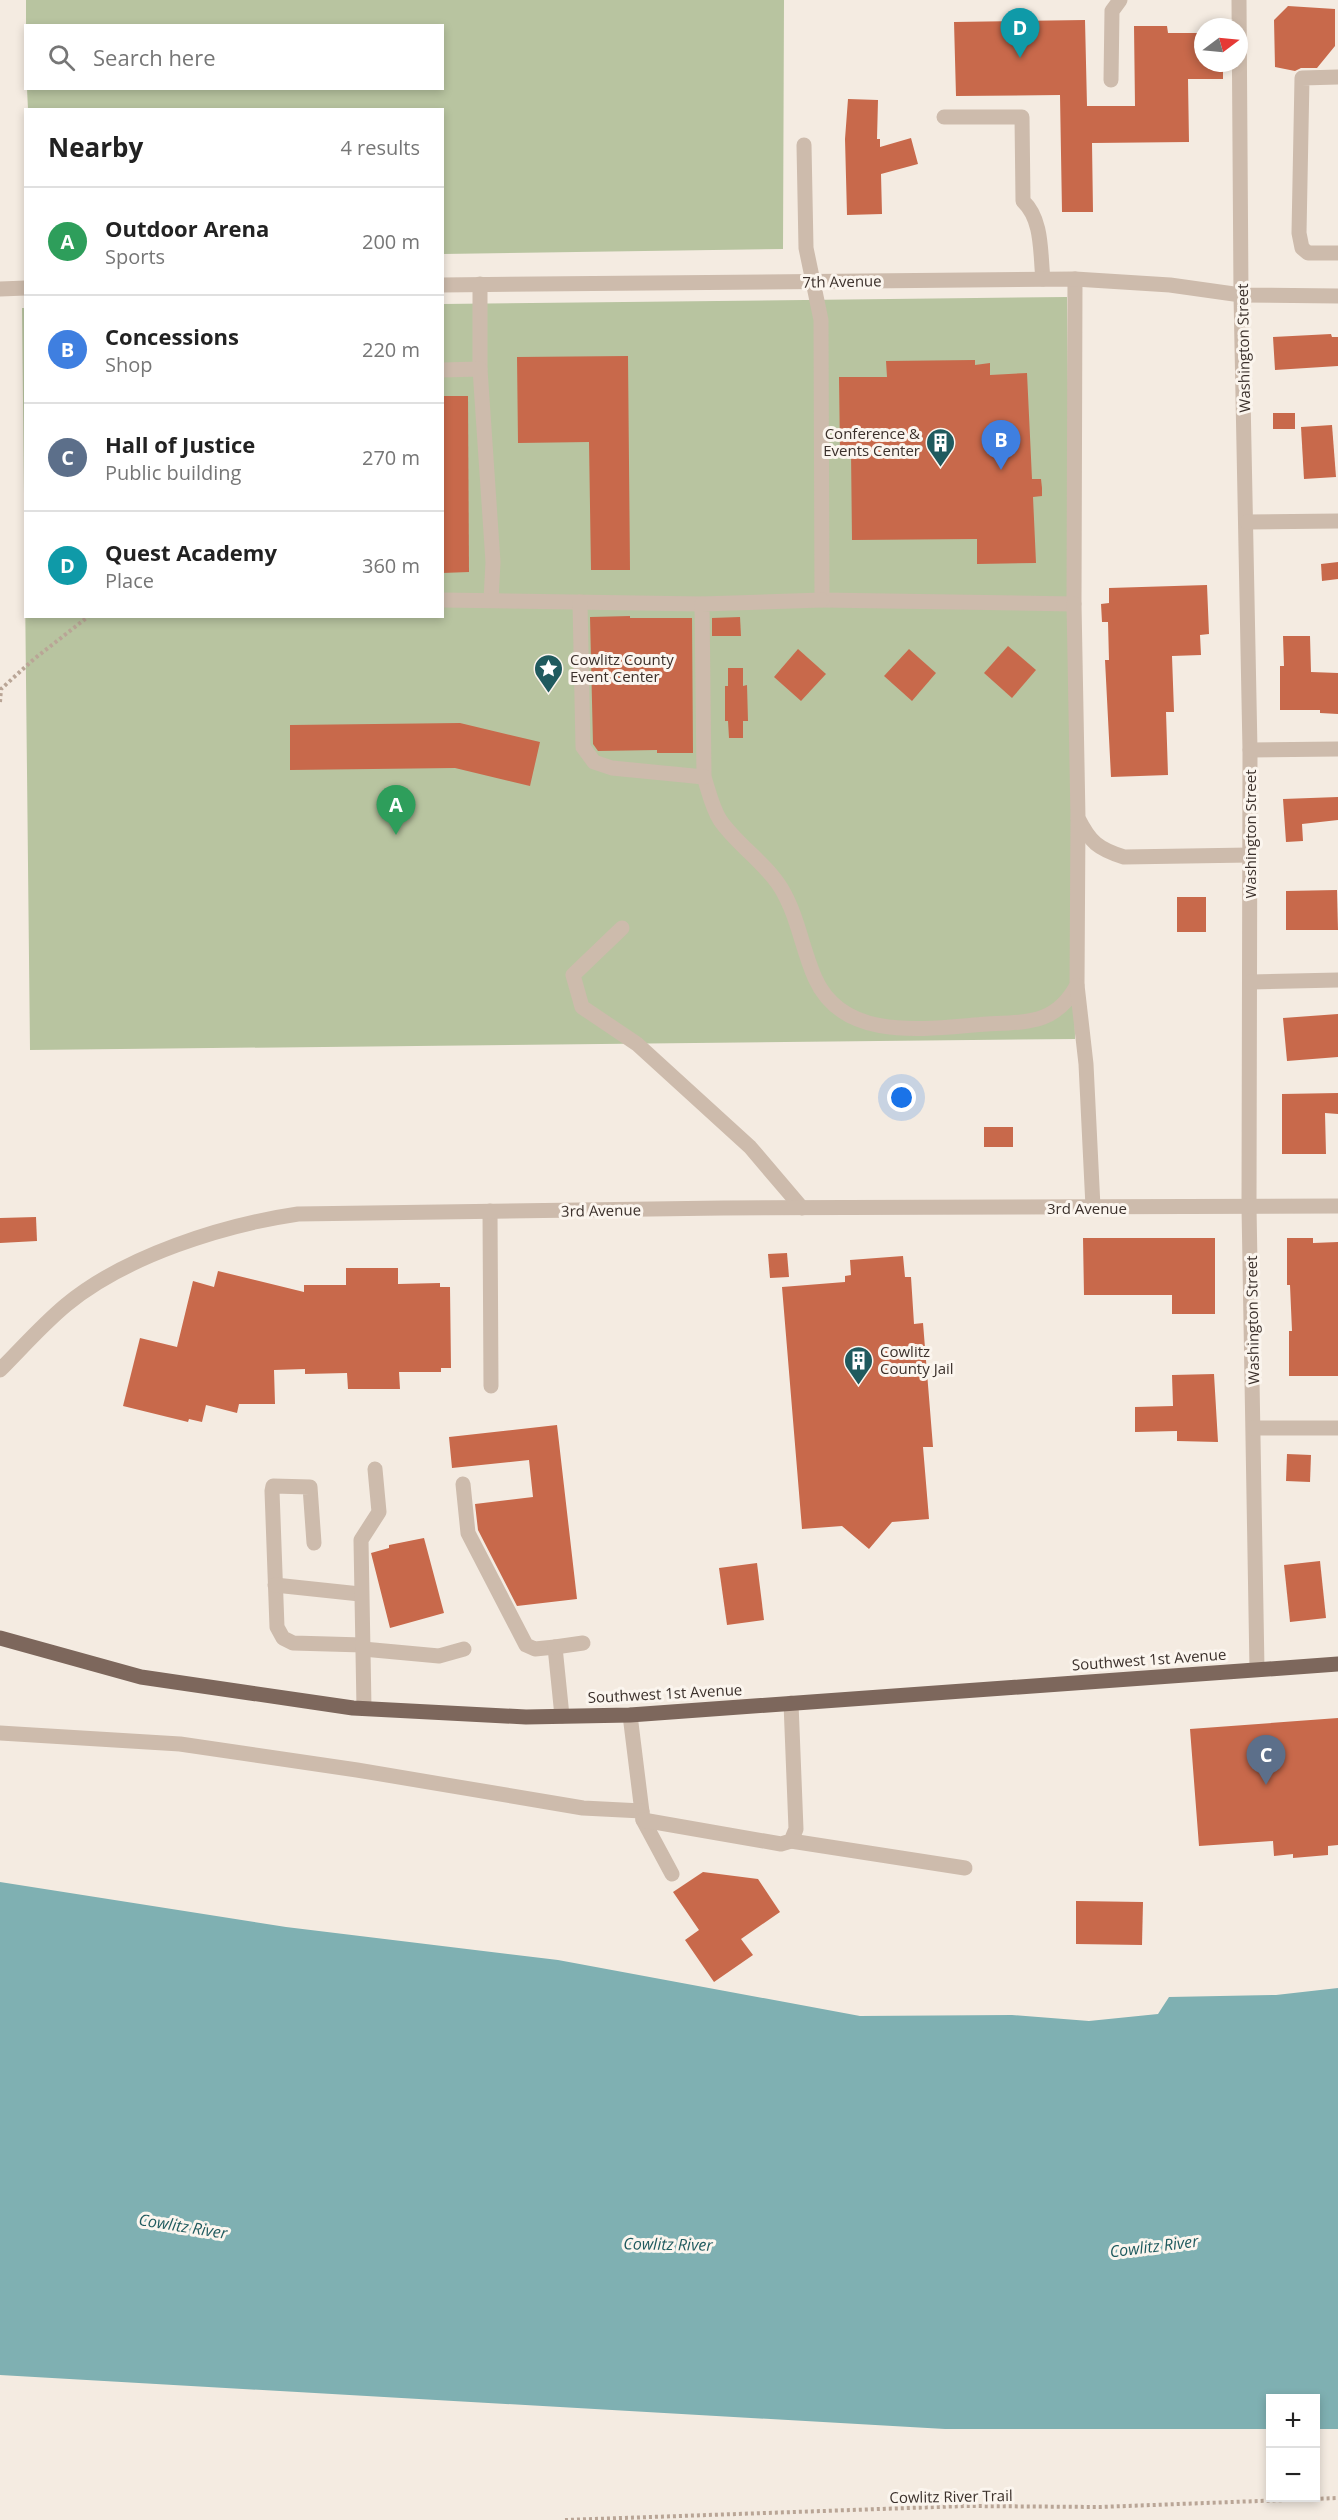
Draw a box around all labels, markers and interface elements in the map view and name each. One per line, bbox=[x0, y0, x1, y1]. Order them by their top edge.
pin: D bbox=[1000, 8, 1040, 58]
north arrow bbox=[1194, 18, 1248, 72]
search box bbox=[24, 24, 444, 90]
icon: search bbox=[45, 41, 78, 74]
text: Search here bbox=[93, 42, 216, 72]
text: Nearby bbox=[48, 129, 143, 165]
text: 4 results bbox=[340, 134, 420, 161]
text: Outdoor Arena bbox=[105, 213, 269, 243]
text: A bbox=[61, 228, 74, 255]
text: 200 m bbox=[362, 228, 420, 255]
text: Sports bbox=[105, 243, 165, 270]
street label: 7th Avenue bbox=[802, 270, 882, 292]
street label: Washington Street bbox=[1232, 283, 1254, 413]
text: Concessions bbox=[105, 321, 239, 351]
text: B bbox=[61, 336, 74, 363]
text: 220 m bbox=[362, 336, 420, 363]
text: Shop bbox=[105, 351, 153, 378]
pin: B bbox=[982, 420, 1020, 470]
place label: Conference & Events Center bbox=[823, 423, 920, 460]
building icon: Conference & Events Center bbox=[925, 426, 957, 468]
text: Hall of Justice bbox=[105, 429, 255, 459]
text: C bbox=[61, 444, 74, 471]
text: 270 m bbox=[362, 444, 420, 471]
text: Public building bbox=[105, 459, 241, 486]
text: Quest Academy bbox=[105, 537, 277, 567]
text: D bbox=[60, 552, 75, 579]
text: 360 m bbox=[362, 552, 420, 579]
text: Place bbox=[105, 567, 154, 594]
place label: Cowlitz County Event Center bbox=[570, 649, 674, 686]
place icon: Cowlitz County Event Center bbox=[533, 652, 565, 694]
street label: Washington Street bbox=[1240, 769, 1260, 899]
pin: A bbox=[376, 786, 416, 835]
your location bbox=[887, 1083, 916, 1112]
street label: 3rd Avenue bbox=[1047, 1198, 1127, 1218]
street label: 3rd Avenue bbox=[561, 1199, 641, 1221]
street label: Washington Street bbox=[1241, 1255, 1263, 1385]
place label: Cowlitz County Jail bbox=[880, 1341, 954, 1378]
building icon: Cowlitz County Jail bbox=[843, 1344, 875, 1386]
street label: Southwest 1st Avenue bbox=[1071, 1644, 1227, 1674]
street label: Southwest 1st Avenue bbox=[587, 1679, 743, 1707]
pin: C bbox=[1246, 1736, 1286, 1785]
water label: Cowlitz River bbox=[137, 2208, 229, 2244]
water label: Cowlitz River bbox=[1108, 2230, 1200, 2262]
water label: Cowlitz River bbox=[623, 2232, 714, 2256]
map controls bbox=[1266, 2394, 1320, 2502]
button: + bbox=[1266, 2394, 1320, 2448]
button: − bbox=[1266, 2448, 1320, 2502]
street label: Cowlitz River Trail bbox=[889, 2485, 1013, 2507]

